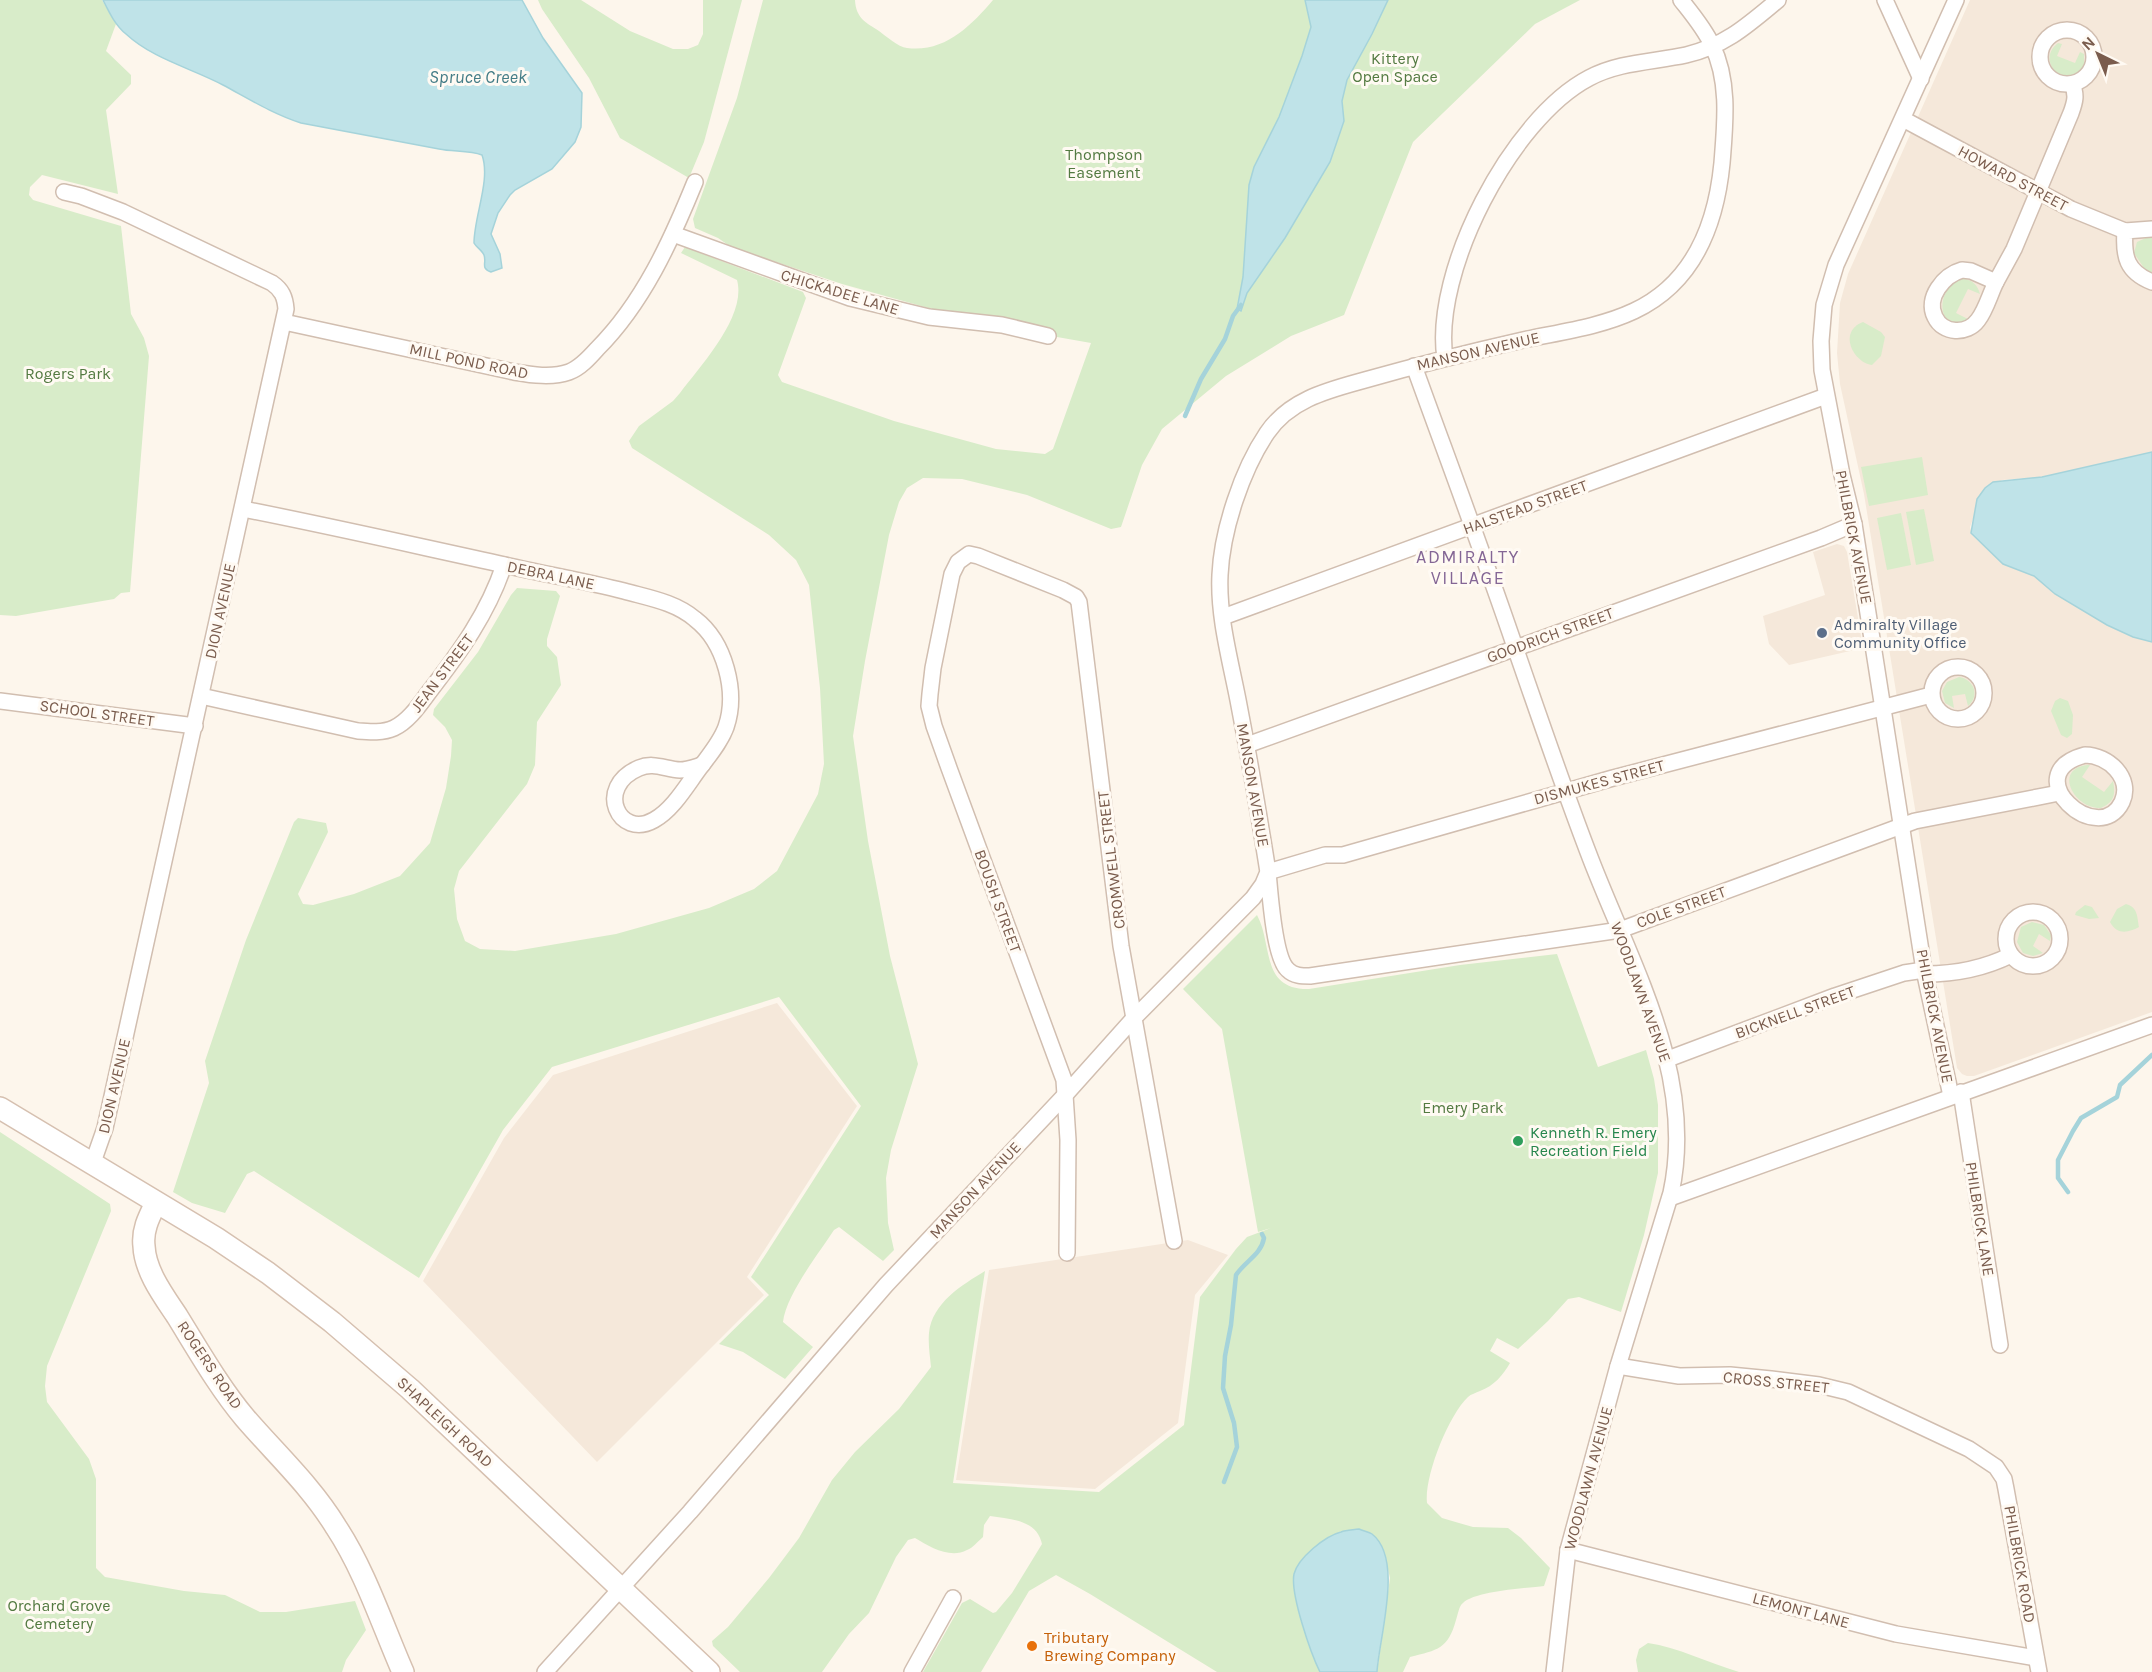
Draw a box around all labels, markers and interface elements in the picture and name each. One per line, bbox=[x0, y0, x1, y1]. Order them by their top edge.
north arrow bbox=[2068, 24, 2128, 84]
text: N bbox=[2077, 33, 2099, 54]
park label: Kittery Open Space bbox=[1352, 49, 1438, 86]
water label: Spruce Creek bbox=[429, 66, 528, 88]
street label: HOWARD STREET bbox=[1955, 141, 2071, 215]
park label: Thompson Easement bbox=[1065, 145, 1143, 182]
street label: CHICKADEE LANE bbox=[779, 265, 901, 319]
street label: MANSON AVENUE bbox=[1415, 328, 1541, 374]
street label: MILL POND ROAD bbox=[408, 339, 530, 383]
park label: Rogers Park bbox=[25, 364, 111, 383]
street label: PHILBRICK AVENUE bbox=[1832, 468, 1876, 606]
street label: HALSTEAD STREET bbox=[1460, 476, 1590, 538]
district label: ADMIRALTY VILLAGE bbox=[1416, 546, 1520, 589]
street label: DEBRA LANE bbox=[506, 556, 596, 594]
street label: DION AVENUE bbox=[201, 561, 239, 661]
street label: GOODRICH STREET bbox=[1484, 603, 1616, 667]
place label: Admiralty Village Community Office bbox=[1834, 615, 1966, 652]
marker: Admiralty Village Community Office bbox=[1815, 626, 1829, 640]
street label: JEAN STREET bbox=[406, 630, 478, 716]
street label: SCHOOL STREET bbox=[38, 696, 156, 730]
street label: MANSON AVENUE bbox=[1233, 722, 1273, 848]
street label: DISMUKES STREET bbox=[1532, 755, 1666, 809]
street label: CROMWELL STREET bbox=[1093, 790, 1129, 930]
street label: BOUSH STREET bbox=[971, 847, 1025, 955]
street label: COLE STREET bbox=[1634, 882, 1728, 932]
street label: WOODLAWN AVENUE bbox=[1607, 919, 1675, 1065]
street label: PHILBRICK AVENUE bbox=[1913, 947, 1957, 1085]
street label: BICKNELL STREET bbox=[1732, 982, 1858, 1042]
street label: DION AVENUE bbox=[94, 1036, 134, 1136]
park label: Emery Park bbox=[1422, 1098, 1504, 1117]
place label: Kenneth R. Emery Recreation Field bbox=[1530, 1123, 1657, 1160]
marker: Kenneth R. Emery Recreation Field bbox=[1511, 1134, 1525, 1148]
street label: MANSON AVENUE bbox=[925, 1138, 1025, 1242]
street label: PHILBRICK LANE bbox=[1962, 1160, 1998, 1278]
street label: ROGERS ROAD bbox=[173, 1317, 247, 1413]
street label: CROSS STREET bbox=[1722, 1367, 1830, 1397]
street label: SHAPLEIGH ROAD bbox=[393, 1373, 497, 1471]
street label: WOODLAWN AVENUE bbox=[1560, 1404, 1616, 1552]
street label: PHILBRICK ROAD bbox=[2000, 1504, 2040, 1624]
street label: LEMONT LANE bbox=[1750, 1588, 1852, 1632]
park label: Orchard Grove Cemetery bbox=[8, 1596, 110, 1633]
place label: Tributary Brewing Company bbox=[1044, 1628, 1176, 1665]
marker: Tributary Brewing Company bbox=[1025, 1639, 1039, 1653]

